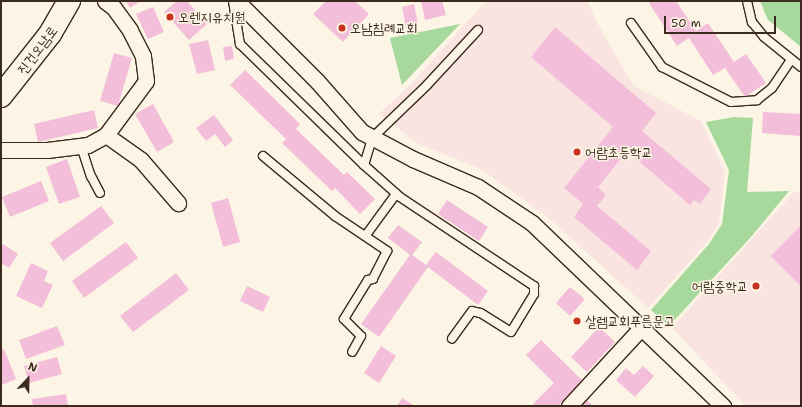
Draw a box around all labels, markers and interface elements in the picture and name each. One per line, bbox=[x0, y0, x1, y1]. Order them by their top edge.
scale bar bbox=[666, 8, 778, 34]
place label: 오렌지유치원 bbox=[178, 9, 246, 25]
marker: 오렌지유치원 bbox=[165, 12, 175, 22]
text: 50 m bbox=[671, 15, 701, 31]
place label: 오남침례교회 bbox=[350, 20, 418, 36]
street label: 진건오남로 bbox=[13, 22, 61, 78]
marker: 오남침례교회 bbox=[337, 23, 347, 33]
place label: 어람초등학교 bbox=[585, 144, 653, 160]
marker: 어람초등학교 bbox=[572, 147, 582, 157]
place label: 어람중학교 bbox=[692, 278, 748, 294]
marker: 어람중학교 bbox=[751, 281, 761, 291]
place label: 살렘교회푸른문고 bbox=[585, 313, 675, 329]
marker: 살렘교회푸른문고 bbox=[572, 316, 582, 326]
north arrow bbox=[8, 359, 48, 399]
text: N bbox=[26, 359, 40, 376]

